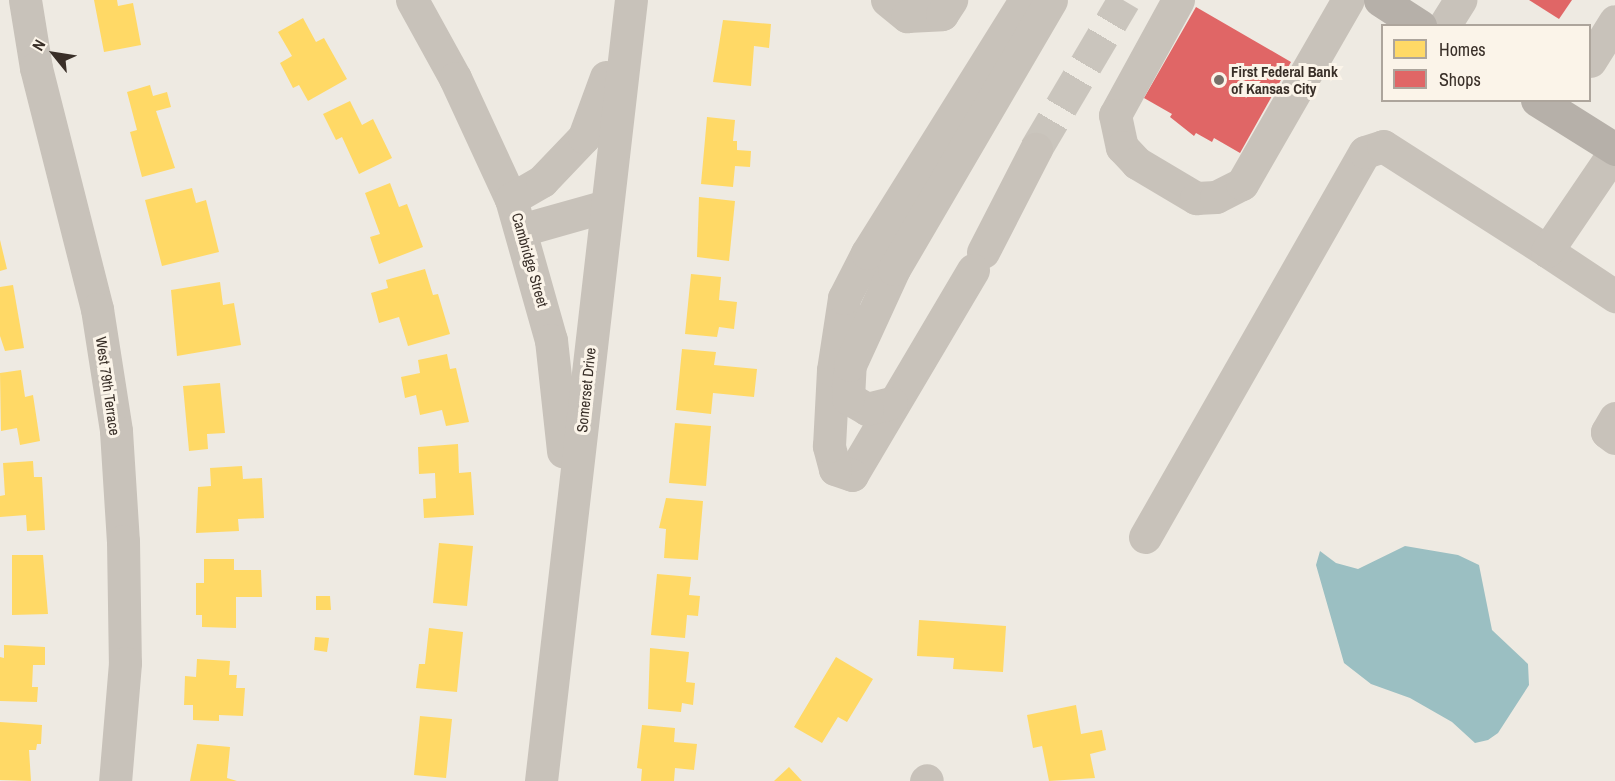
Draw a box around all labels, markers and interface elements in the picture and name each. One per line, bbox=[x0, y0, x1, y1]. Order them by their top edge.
north arrow bbox=[24, 24, 84, 84]
legend bbox=[1381, 24, 1591, 102]
text: N bbox=[27, 35, 50, 55]
text: Homes bbox=[1439, 37, 1486, 62]
place label: First Federal Bank of Kansas City bbox=[1231, 62, 1338, 97]
text: Shops bbox=[1439, 67, 1481, 92]
marker: First Federal Bank of Kansas City bbox=[1212, 73, 1226, 87]
street label: Cambridge Street bbox=[508, 211, 552, 309]
street label: West 79th Terrace bbox=[92, 335, 124, 437]
street label: Somerset Drive bbox=[573, 347, 599, 433]

